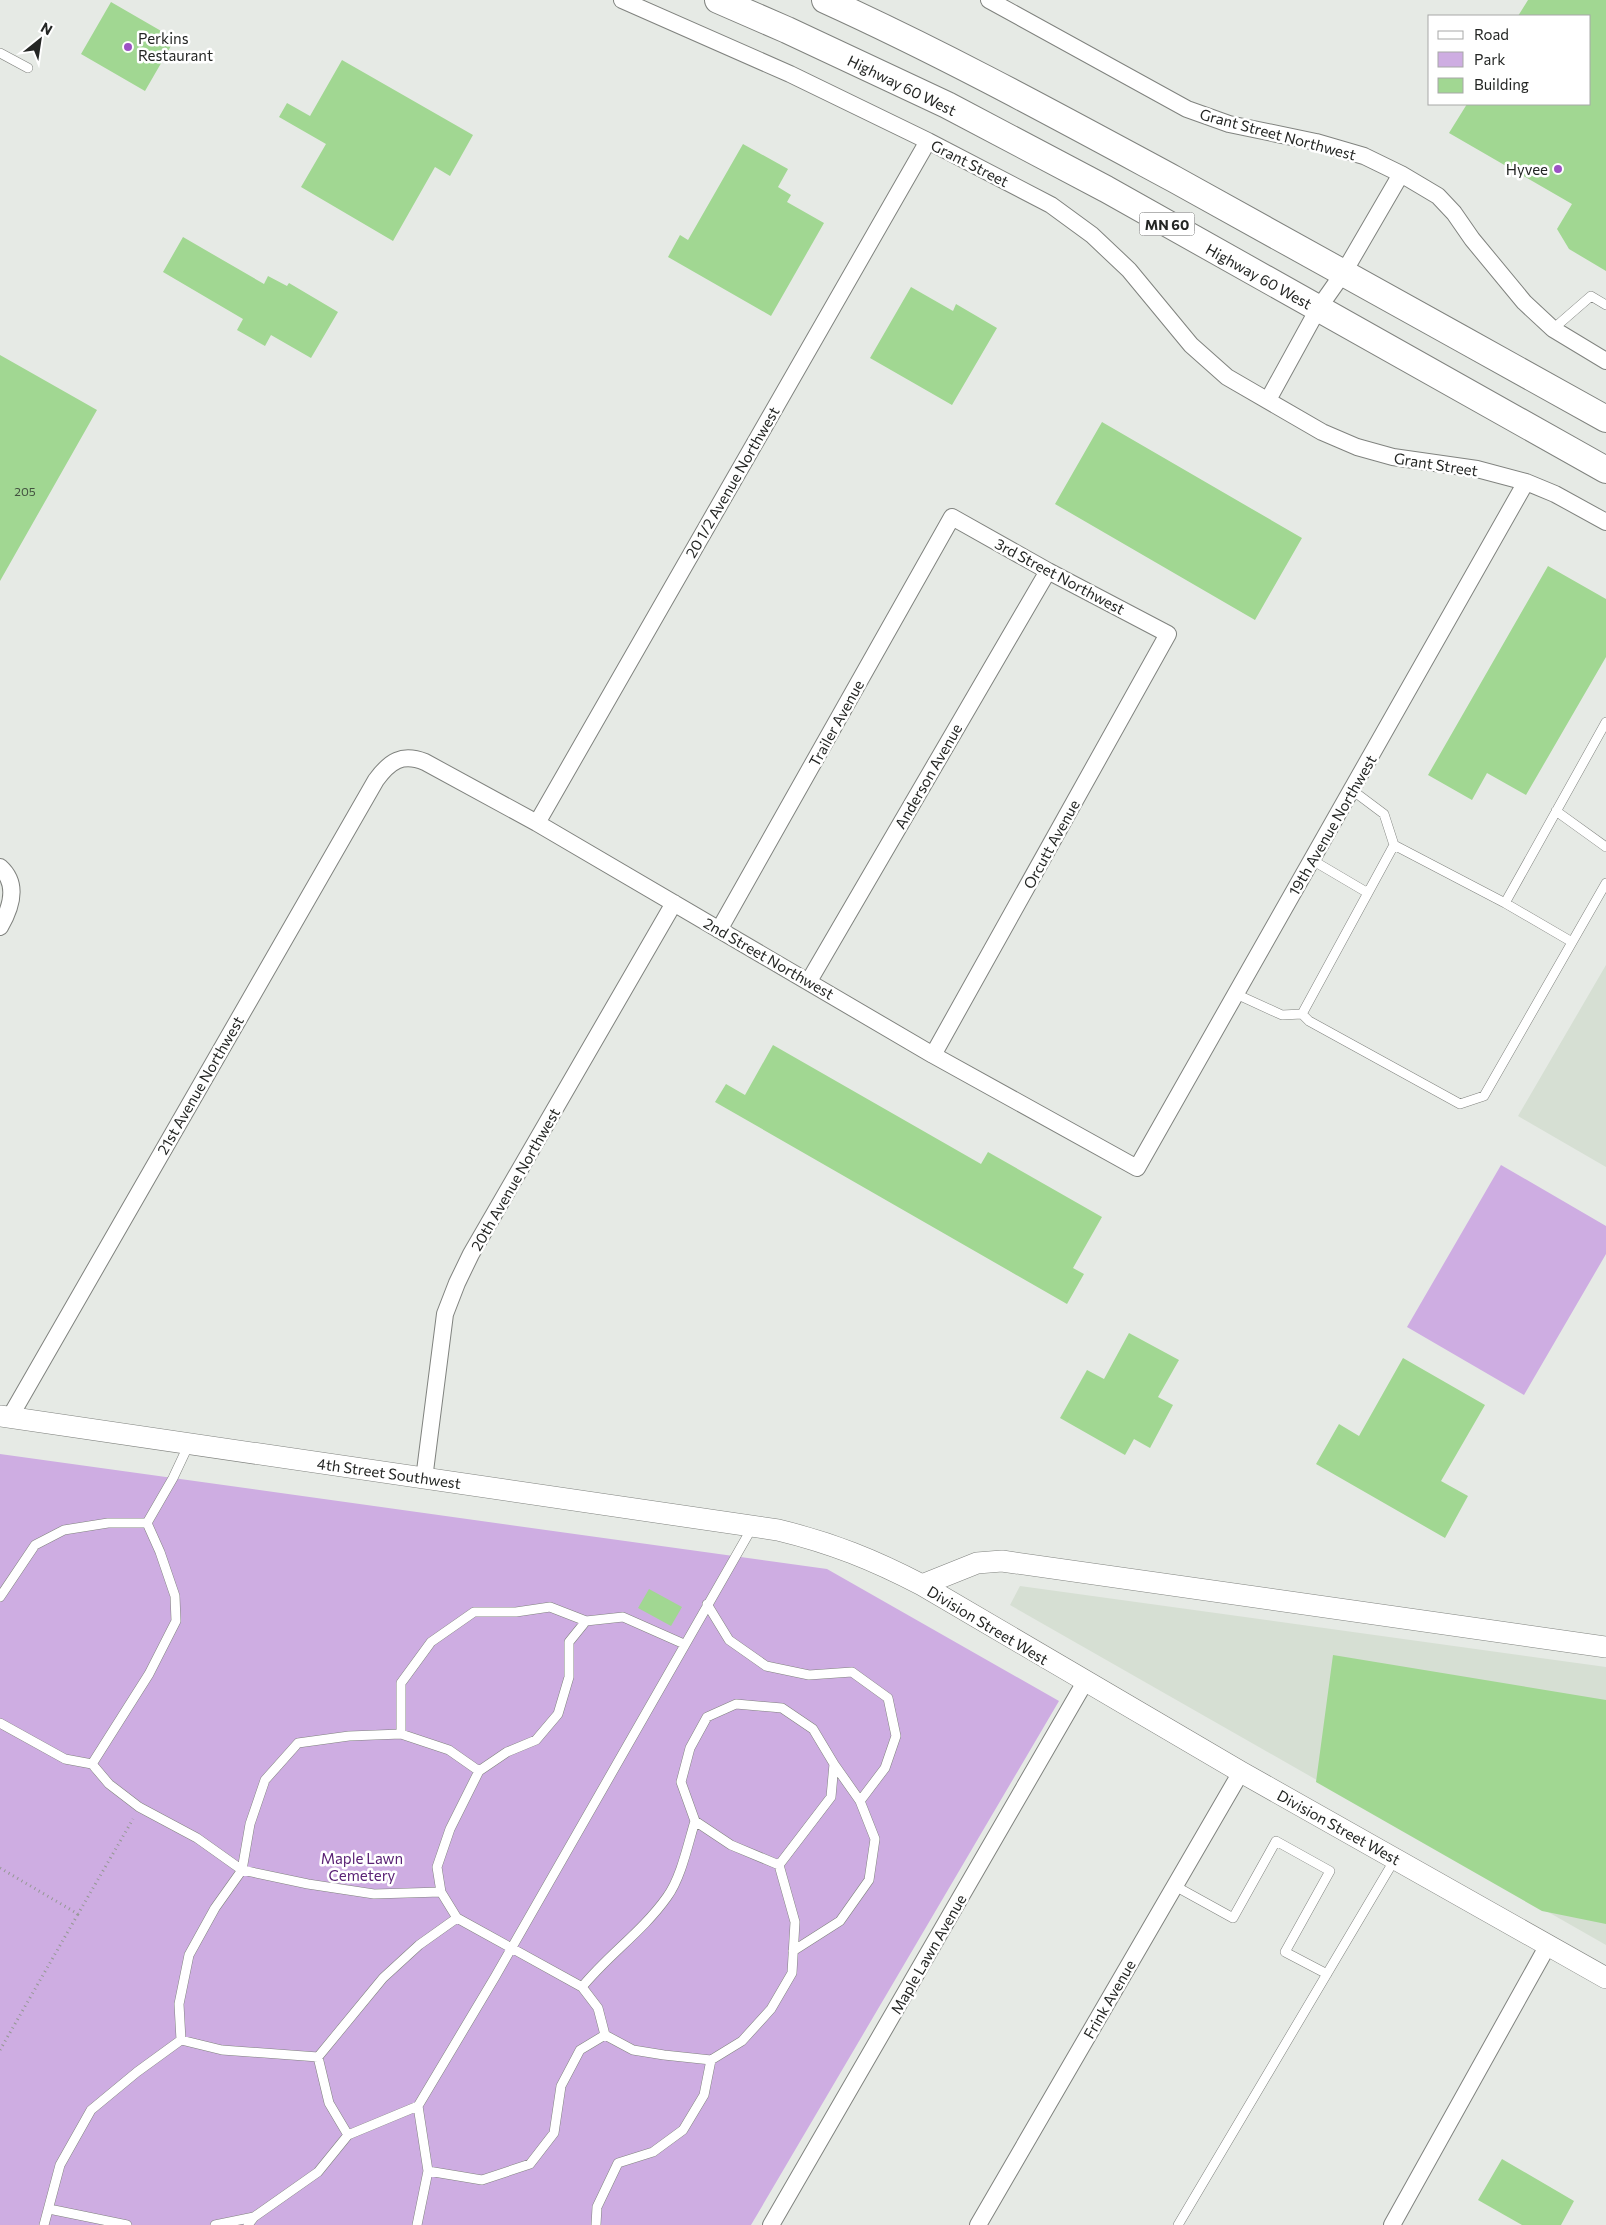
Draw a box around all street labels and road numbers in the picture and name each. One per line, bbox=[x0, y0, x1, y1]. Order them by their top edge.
street label: Highway 60 West bbox=[845, 51, 959, 119]
street label: Grant Street Northwest bbox=[1198, 104, 1358, 164]
street label: Grant Street bbox=[928, 136, 1012, 190]
road number: MN 60 bbox=[1140, 212, 1194, 235]
street label: Highway 60 West bbox=[1203, 239, 1315, 313]
street label: 20 1/2 Avenue Northwest bbox=[681, 403, 783, 561]
street label: Grant Street bbox=[1393, 448, 1479, 480]
street label: 3rd Street Northwest bbox=[992, 534, 1128, 618]
street label: Trailer Avenue bbox=[805, 676, 867, 770]
street label: Anderson Avenue bbox=[891, 720, 965, 832]
street label: 19th Avenue Northwest bbox=[1284, 751, 1380, 899]
street label: Orcutt Avenue bbox=[1019, 796, 1083, 892]
street label: 2nd Street Northwest bbox=[701, 913, 837, 1003]
street label: 21st Avenue Northwest bbox=[153, 1013, 247, 1157]
street label: 20th Avenue Northwest bbox=[467, 1104, 563, 1254]
street label: 4th Street Southwest bbox=[316, 1454, 462, 1492]
street label: Division Street West bbox=[924, 1582, 1052, 1668]
street label: Division Street West bbox=[1274, 1786, 1404, 1868]
street label: Maple Lawn Avenue bbox=[886, 1891, 970, 2017]
street label: Frink Avenue bbox=[1079, 1956, 1139, 2042]

